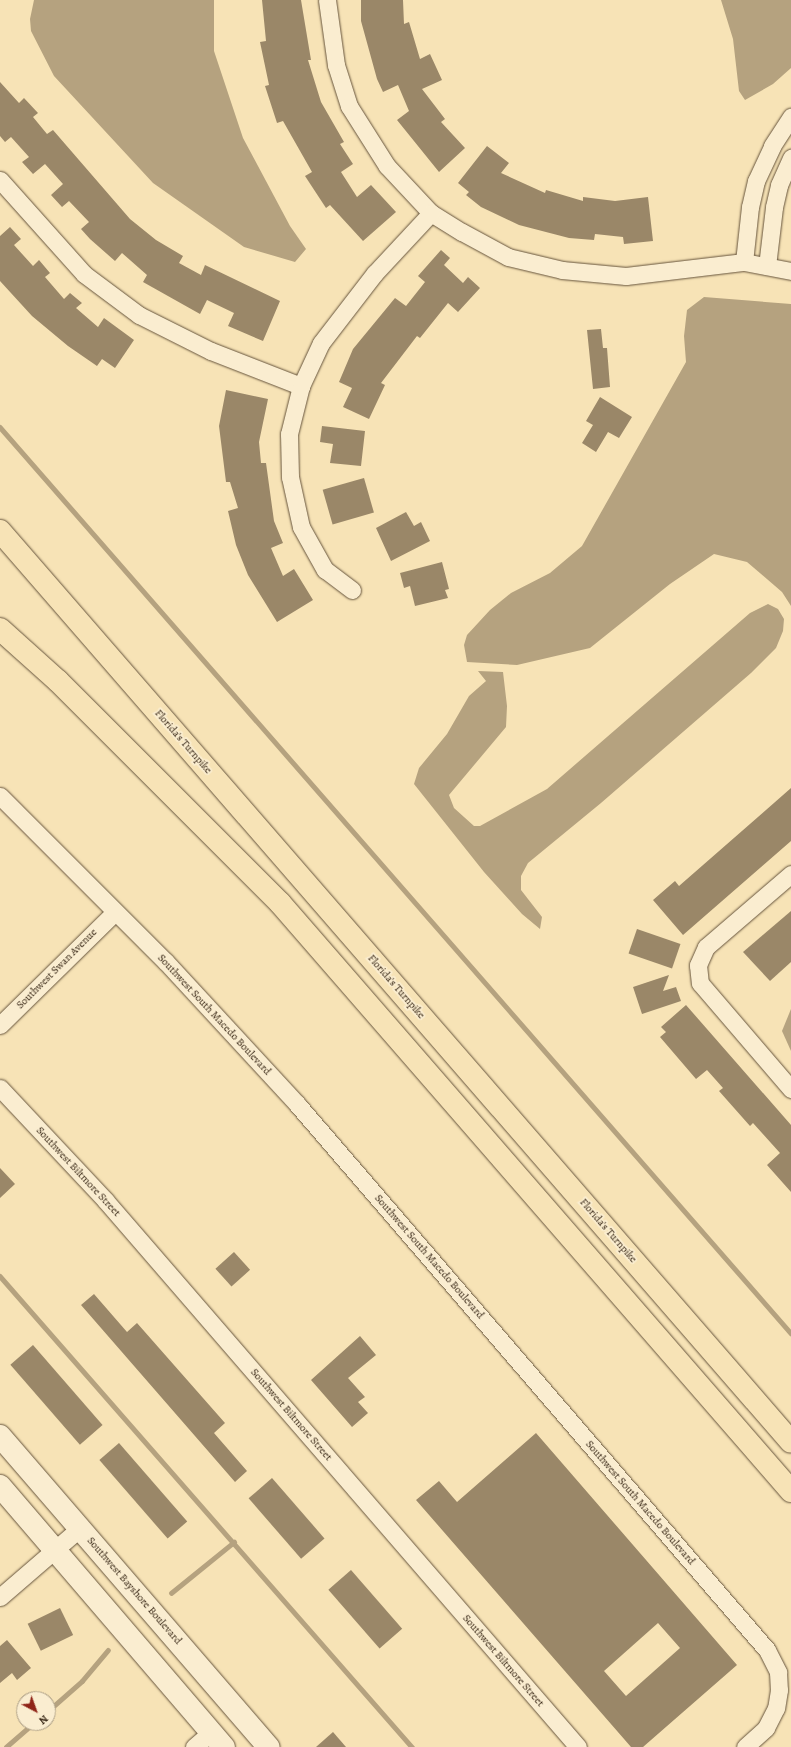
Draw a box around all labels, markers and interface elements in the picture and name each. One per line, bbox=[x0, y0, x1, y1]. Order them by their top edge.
street label: Florida's Turnpike bbox=[152, 707, 214, 777]
street label: Southwest Swan Avenue bbox=[14, 926, 100, 1012]
street label: Southwest South Macedo Boulevard bbox=[154, 952, 274, 1078]
street label: Florida's Turnpike bbox=[365, 952, 427, 1022]
street label: Southwest Biltmore Street bbox=[33, 1124, 123, 1220]
street label: Southwest South Macedo Boulevard bbox=[371, 1192, 487, 1322]
street label: Florida's Turnpike bbox=[577, 1196, 639, 1266]
street label: Southwest Biltmore Street bbox=[247, 1366, 335, 1464]
street label: Southwest South Macedo Boulevard bbox=[582, 1438, 698, 1568]
street label: Southwest Bayshore Boulevard bbox=[84, 1535, 184, 1647]
street label: Southwest Biltmore Street bbox=[459, 1612, 547, 1710]
north arrow bbox=[16, 1691, 56, 1731]
text: N bbox=[36, 1711, 51, 1728]

